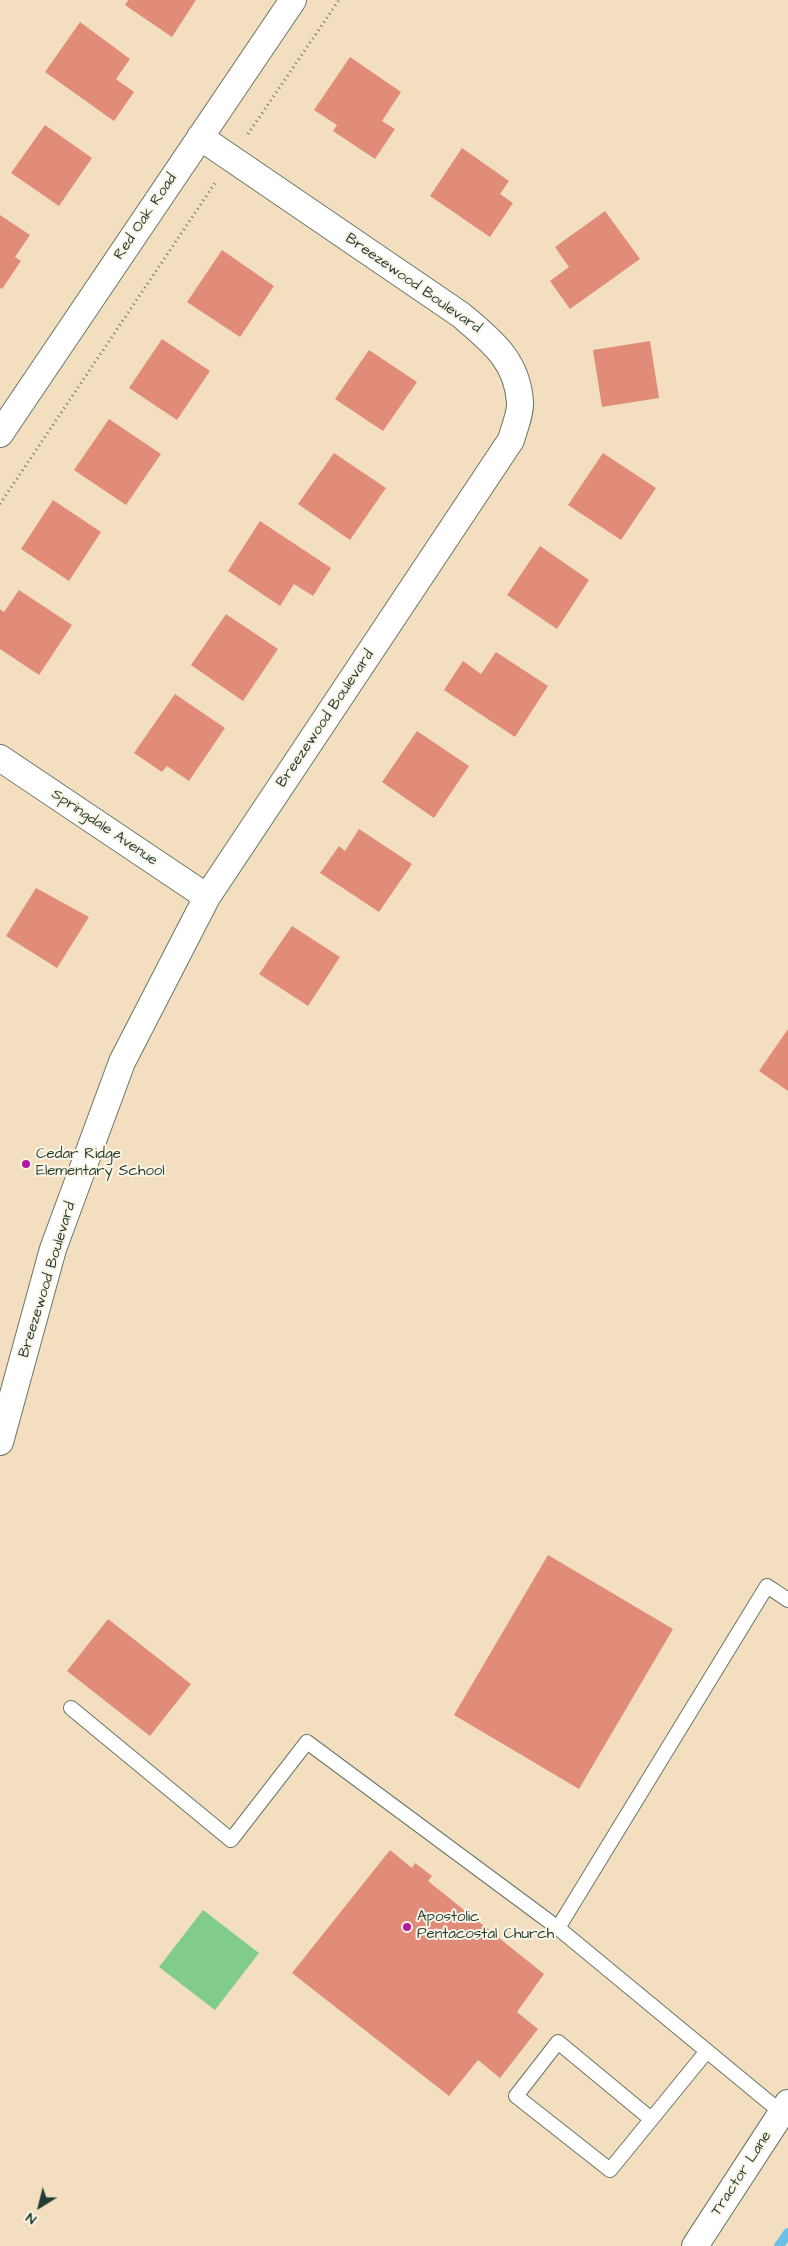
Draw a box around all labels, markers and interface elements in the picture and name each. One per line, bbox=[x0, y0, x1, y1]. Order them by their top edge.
street label: Red Oak Road bbox=[111, 171, 181, 263]
street label: Breezewood Boulevard bbox=[341, 230, 485, 338]
street label: Breezewood Boulevard bbox=[273, 647, 379, 791]
street label: Springdale Avenue bbox=[47, 786, 161, 870]
place label: Cedar Ridge Elementary School bbox=[36, 1146, 165, 1181]
marker: Cedar Ridge Elementary School bbox=[20, 1158, 32, 1170]
street label: Breezewood Boulevard bbox=[16, 1200, 80, 1360]
place label: Apostolic Pentacostal Church bbox=[417, 1909, 554, 1944]
marker: Apostolic Pentacostal Church bbox=[401, 1921, 413, 1933]
street label: Tractor Lane bbox=[708, 2128, 776, 2220]
north arrow bbox=[15, 2181, 65, 2231]
text: N bbox=[22, 2207, 41, 2229]

